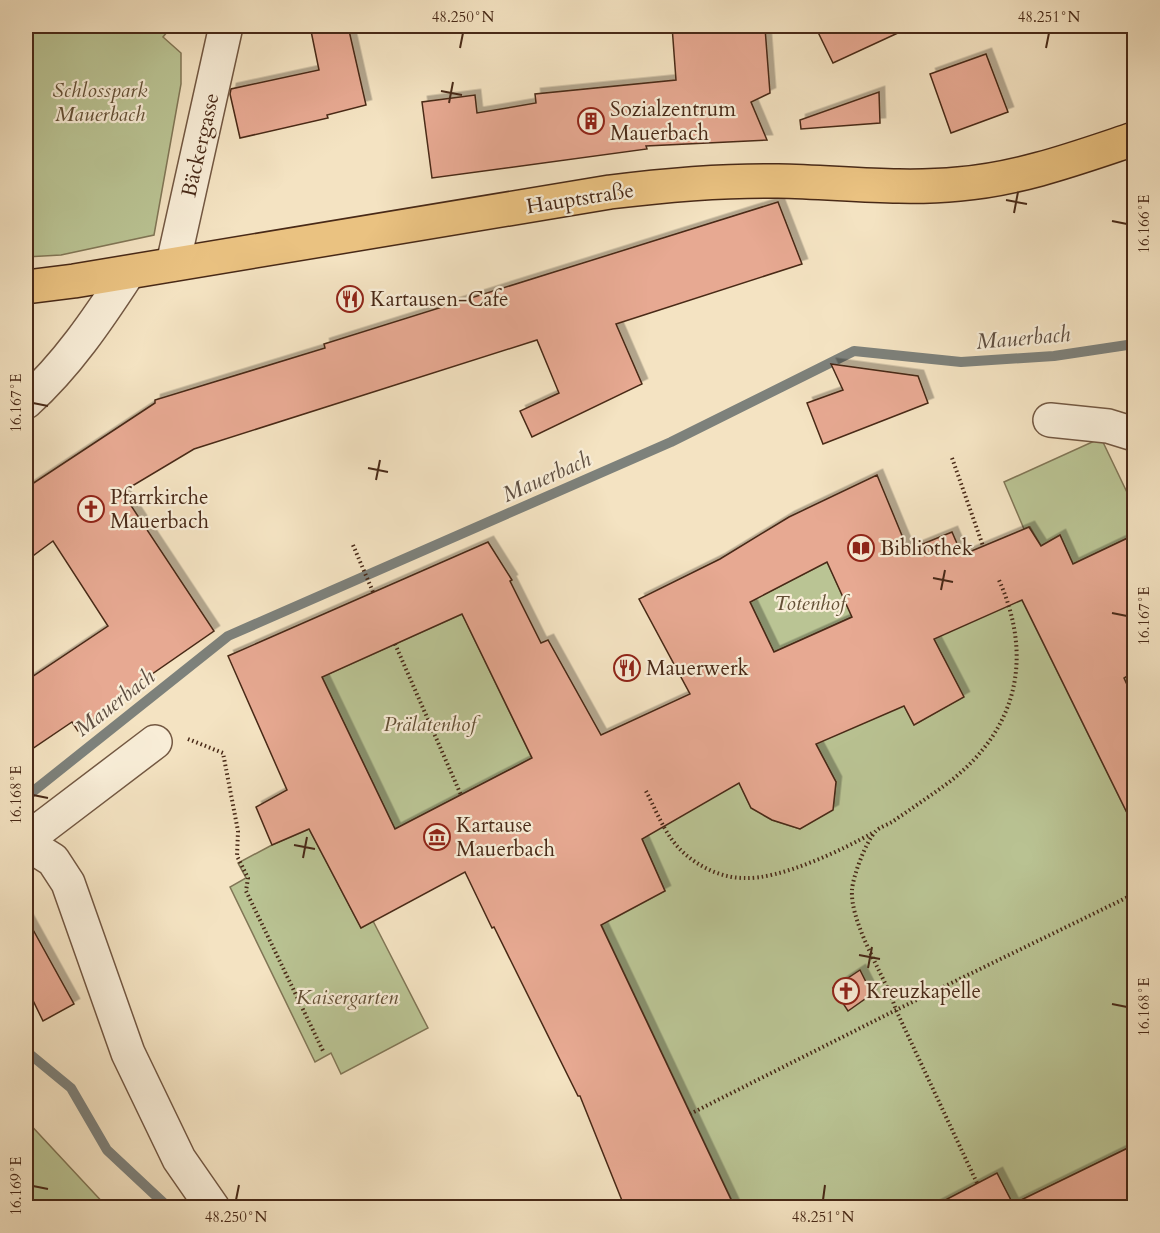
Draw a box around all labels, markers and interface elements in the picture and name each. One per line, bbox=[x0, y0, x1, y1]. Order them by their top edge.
text: 48.250°N bbox=[432, 7, 495, 27]
text: 48.251°N bbox=[1018, 7, 1081, 27]
park label: Schlosspark Mauerbach bbox=[53, 76, 148, 129]
street label: Bäckergasse bbox=[174, 90, 227, 200]
place label: Sozialzentrum Mauerbach bbox=[610, 95, 736, 148]
building icon: Sozialzentrum Mauerbach bbox=[576, 106, 606, 136]
street label: Hauptstraße bbox=[524, 176, 636, 221]
text: 16.166°E bbox=[1134, 194, 1154, 254]
restaurant icon: Kartausen-Cafe bbox=[335, 284, 365, 314]
place label: Kartausen-Cafe bbox=[370, 285, 509, 314]
water label: Mauerbach bbox=[975, 319, 1072, 357]
text: 16.167°E bbox=[6, 373, 26, 433]
water label: Mauerbach bbox=[497, 444, 596, 510]
place label: Pfarrkirche Mauerbach bbox=[110, 483, 209, 536]
church icon: Pfarrkirche Mauerbach bbox=[76, 494, 106, 524]
library icon: Bibliothek bbox=[846, 533, 876, 563]
place label: Bibliothek bbox=[880, 534, 974, 563]
text: 16.167°E bbox=[1134, 586, 1154, 646]
park label: Totenhof bbox=[774, 589, 851, 618]
restaurant icon: Mauerwerk bbox=[612, 653, 642, 683]
place label: Mauerwerk bbox=[646, 654, 750, 683]
water label: Mauerbach bbox=[68, 662, 161, 744]
park label: Prälatenhof bbox=[383, 710, 481, 739]
text: 16.168°E bbox=[6, 765, 26, 825]
place label: Kartause Mauerbach bbox=[456, 811, 555, 864]
museum icon: Kartause Mauerbach bbox=[422, 822, 452, 852]
church icon: Kreuzkapelle bbox=[831, 976, 861, 1006]
place label: Kreuzkapelle bbox=[866, 977, 981, 1006]
text: 16.168°E bbox=[1134, 977, 1154, 1037]
park label: Kaisergarten bbox=[296, 983, 399, 1012]
text: 16.169°E bbox=[6, 1156, 26, 1216]
text: 48.250°N bbox=[205, 1207, 268, 1227]
text: 48.251°N bbox=[792, 1207, 855, 1227]

